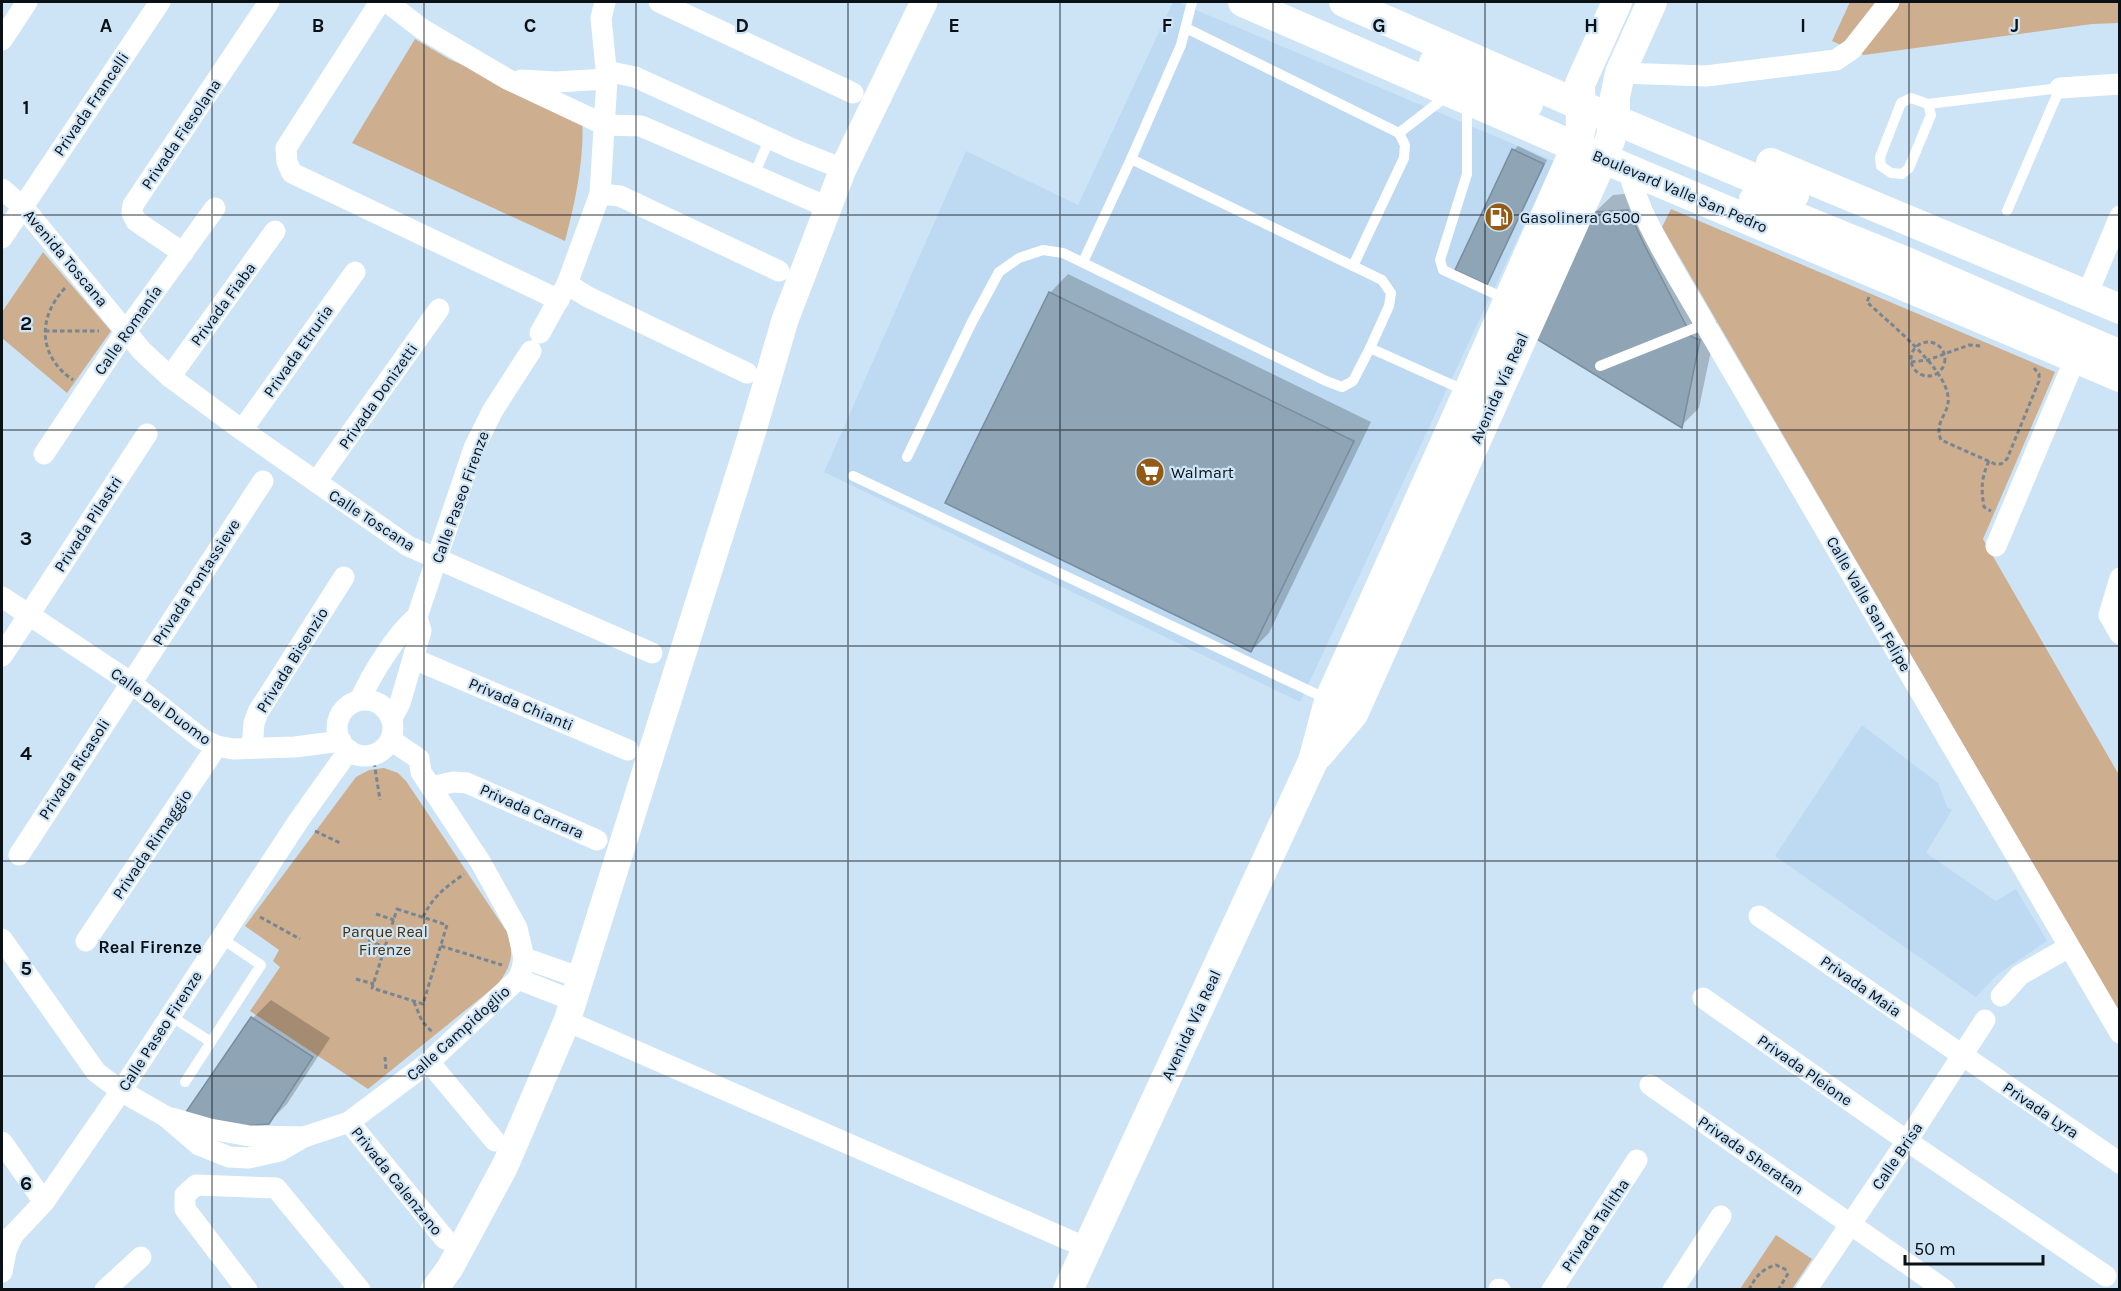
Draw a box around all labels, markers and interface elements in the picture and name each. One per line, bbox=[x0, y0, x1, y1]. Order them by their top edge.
text: A bbox=[100, 14, 113, 37]
text: B bbox=[312, 14, 324, 37]
text: C bbox=[524, 14, 536, 37]
text: D bbox=[735, 14, 749, 37]
text: E bbox=[948, 14, 960, 37]
text: F bbox=[1162, 14, 1173, 37]
text: G bbox=[1372, 14, 1386, 37]
text: H bbox=[1584, 14, 1598, 37]
text: I bbox=[1800, 14, 1806, 37]
text: J bbox=[2011, 14, 2019, 37]
street label: Privada Francelli bbox=[49, 48, 133, 160]
street label: Privada Fiesolana bbox=[137, 75, 225, 193]
text: 1 bbox=[22, 96, 30, 119]
street label: Boulevard Valle San Pedro bbox=[1590, 145, 1770, 237]
fuel station icon: Gasolinera G500 bbox=[1483, 201, 1515, 233]
street label: Avenida Toscana bbox=[20, 206, 112, 310]
place label: Gasolinera G500 bbox=[1520, 208, 1640, 227]
street label: Privada Fiaba bbox=[186, 259, 260, 349]
street label: Calle Romanía bbox=[90, 281, 166, 379]
street label: Privada Etruria bbox=[259, 301, 337, 401]
text: 2 bbox=[20, 312, 32, 335]
street label: Avenida Vía Real bbox=[1466, 330, 1532, 446]
street label: Privada Donizetti bbox=[334, 339, 422, 453]
street label: Calle Paseo Firenze bbox=[427, 428, 493, 566]
supermarket icon: Walmart bbox=[1134, 456, 1166, 488]
place label: Walmart bbox=[1171, 463, 1234, 482]
street label: Privada Pilastri bbox=[50, 473, 126, 575]
street label: Calle Toscana bbox=[325, 485, 419, 555]
street label: Privada Pontassieve bbox=[148, 515, 244, 649]
text: 3 bbox=[20, 527, 32, 550]
street label: Calle Valle San Felipe bbox=[1823, 533, 1915, 675]
street label: Privada Bisenzio bbox=[252, 604, 332, 716]
street label: Calle Del Duomo bbox=[107, 663, 215, 749]
street label: Privada Chianti bbox=[466, 673, 576, 735]
street label: Privada Ricasoli bbox=[34, 715, 114, 823]
text: 4 bbox=[20, 742, 32, 765]
street label: Privada Carrara bbox=[477, 780, 587, 842]
street label: Privada Rimaggio bbox=[108, 786, 196, 902]
park label: Parque Real Firenze bbox=[342, 922, 428, 959]
district label: Real Firenze bbox=[98, 936, 202, 958]
street label: Privada Maia bbox=[1817, 951, 1905, 1021]
text: 5 bbox=[20, 957, 32, 980]
street label: Avenida Vía Real bbox=[1157, 967, 1225, 1083]
street label: Calle Paseo Firenze bbox=[114, 968, 206, 1094]
street label: Calle Campidoglio bbox=[402, 982, 514, 1084]
street label: Privada Pleione bbox=[1754, 1030, 1856, 1110]
street label: Privada Lyra bbox=[1999, 1078, 2083, 1142]
street label: Privada Sheratan bbox=[1694, 1111, 1808, 1199]
street label: Calle Brisa bbox=[1868, 1119, 1926, 1193]
street label: Privada Calenzano bbox=[347, 1123, 447, 1239]
text: 6 bbox=[20, 1172, 32, 1195]
street label: Privada Talitha bbox=[1557, 1175, 1633, 1275]
scale bar bbox=[1905, 1228, 2043, 1266]
text: 50 m bbox=[1914, 1238, 1956, 1260]

